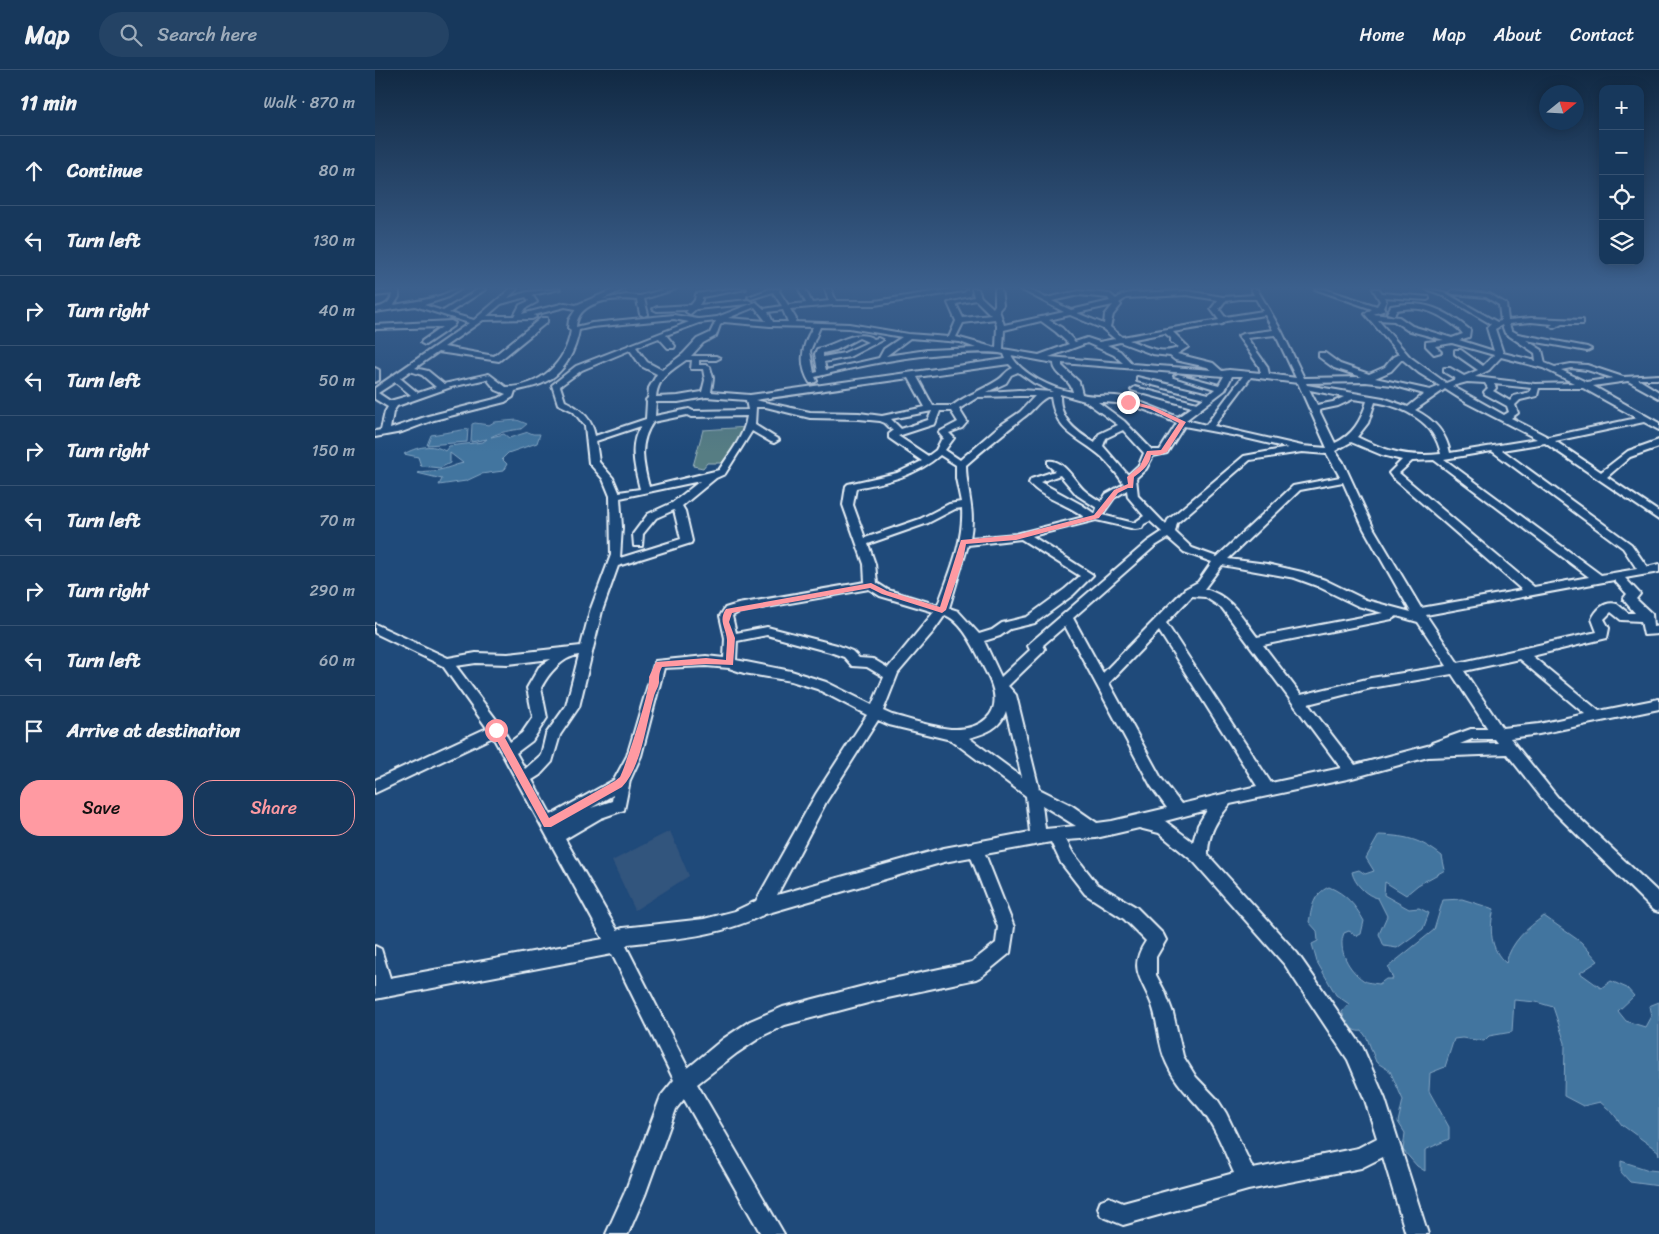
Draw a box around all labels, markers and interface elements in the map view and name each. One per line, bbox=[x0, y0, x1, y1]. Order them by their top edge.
search box bbox=[99, 12, 449, 57]
text: Map bbox=[25, 14, 69, 56]
text: Search here bbox=[157, 18, 257, 51]
text: Home bbox=[1360, 19, 1405, 51]
text: Map bbox=[1433, 19, 1466, 51]
text: About bbox=[1494, 19, 1542, 51]
text: Contact bbox=[1570, 19, 1634, 51]
icon: search bbox=[117, 21, 145, 49]
text: 11 min bbox=[20, 84, 77, 122]
north arrow bbox=[1539, 85, 1584, 130]
map controls bbox=[1599, 85, 1644, 265]
button: + bbox=[1599, 85, 1644, 130]
text: Walk · 870 m bbox=[264, 88, 355, 117]
button: − bbox=[1599, 130, 1644, 175]
text: Continue bbox=[67, 154, 143, 187]
text: 80 m bbox=[319, 156, 355, 185]
icon: ahead bbox=[20, 157, 48, 185]
button: locate bbox=[1599, 175, 1644, 220]
button: layers bbox=[1599, 220, 1644, 265]
text: Turn left bbox=[67, 224, 140, 257]
text: 130 m bbox=[313, 226, 355, 255]
icon: left bbox=[20, 227, 48, 255]
text: Turn right bbox=[67, 294, 149, 327]
text: 40 m bbox=[318, 296, 355, 325]
icon: right bbox=[20, 297, 48, 325]
text: Turn left bbox=[67, 364, 140, 397]
text: 50 m bbox=[319, 366, 355, 395]
icon: left bbox=[20, 367, 48, 395]
route end bbox=[1117, 391, 1140, 414]
text: Turn right bbox=[67, 434, 149, 467]
text: 150 m bbox=[312, 436, 355, 465]
icon: right bbox=[20, 437, 48, 465]
text: Turn left bbox=[67, 504, 140, 537]
text: 70 m bbox=[319, 506, 355, 535]
icon: left bbox=[20, 507, 48, 535]
text: Turn right bbox=[67, 574, 149, 607]
text: 290 m bbox=[309, 576, 355, 605]
icon: right bbox=[20, 577, 48, 605]
text: Turn left bbox=[67, 644, 140, 677]
text: 60 m bbox=[319, 646, 355, 675]
icon: left bbox=[20, 647, 48, 675]
text: Arrive at destination bbox=[67, 714, 240, 747]
icon: arrive bbox=[20, 717, 48, 745]
route start bbox=[485, 719, 508, 742]
button: Save bbox=[20, 780, 183, 836]
button: Share bbox=[193, 780, 355, 836]

